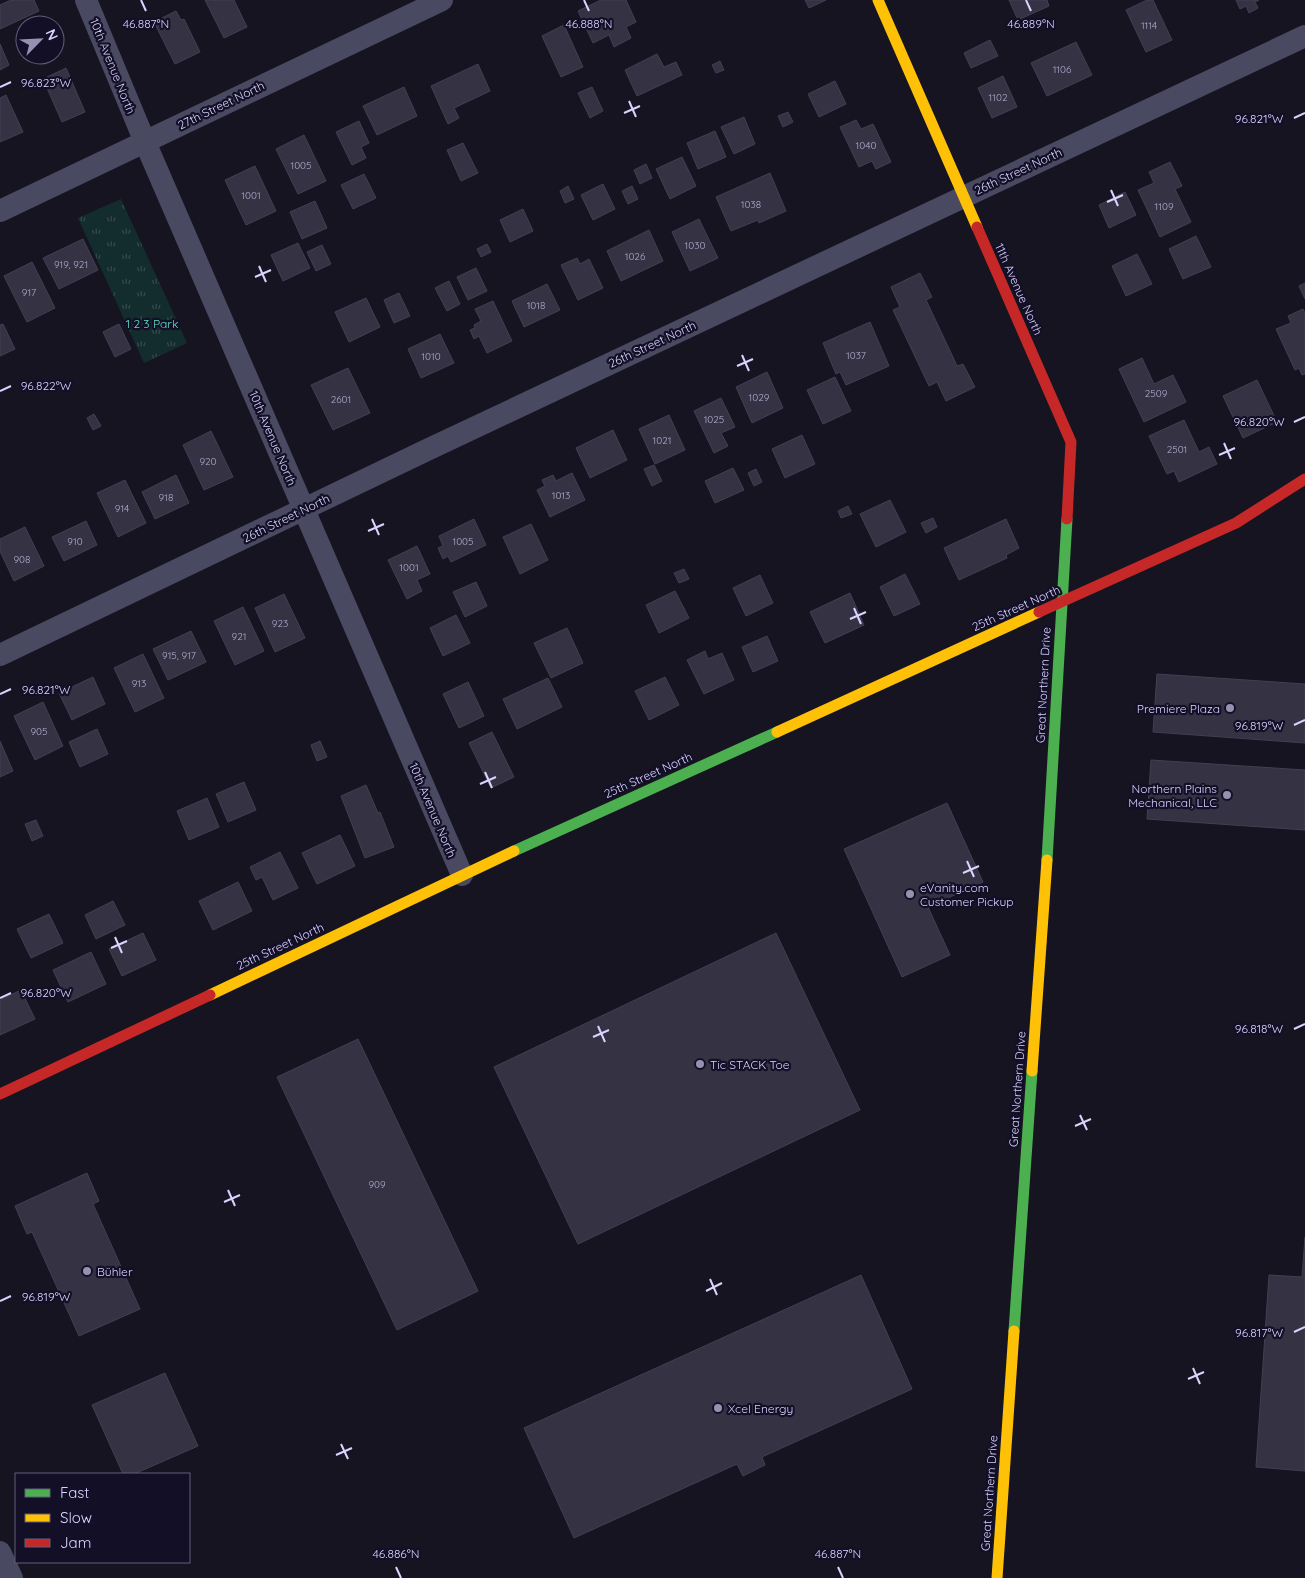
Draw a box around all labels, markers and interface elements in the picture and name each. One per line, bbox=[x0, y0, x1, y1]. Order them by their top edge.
north arrow bbox=[15, 15, 65, 65]
street label: 10th Avenue North bbox=[87, 16, 139, 116]
text: 46.887°N bbox=[123, 16, 169, 31]
text: 46.888°N bbox=[565, 16, 613, 31]
text: 46.889°N bbox=[1007, 16, 1055, 31]
house number: 1114 bbox=[1141, 19, 1157, 32]
text: N bbox=[42, 26, 62, 43]
house number: 1106 bbox=[1053, 63, 1072, 76]
text: 96.823°W bbox=[21, 75, 72, 90]
street label: 27th Street North bbox=[175, 78, 267, 132]
house number: 1102 bbox=[989, 91, 1008, 104]
text: 96.821°W bbox=[1235, 111, 1284, 126]
house number: 1040 bbox=[856, 139, 876, 152]
street label: 26th Street North bbox=[972, 144, 1064, 198]
house number: 1005 bbox=[290, 159, 312, 172]
house number: 1001 bbox=[241, 189, 261, 202]
house number: 1038 bbox=[741, 198, 761, 211]
house number: 1109 bbox=[1155, 200, 1174, 213]
house number: 1030 bbox=[685, 239, 705, 252]
street label: 11th Avenue North bbox=[992, 241, 1046, 337]
house number: 1026 bbox=[625, 250, 646, 263]
house number: 919, 921 bbox=[54, 258, 88, 271]
house number: 917 bbox=[22, 286, 36, 299]
house number: 1018 bbox=[527, 299, 545, 312]
park label: 1 2 3 Park bbox=[126, 316, 178, 331]
street label: 26th Street North bbox=[606, 317, 698, 371]
house number: 1037 bbox=[846, 349, 866, 362]
house number: 1010 bbox=[421, 350, 441, 363]
text: 96.822°W bbox=[21, 378, 72, 393]
house number: 2509 bbox=[1145, 387, 1168, 400]
street label: 10th Avenue North bbox=[246, 388, 300, 488]
house number: 1029 bbox=[749, 391, 770, 404]
house number: 2601 bbox=[331, 393, 351, 406]
house number: 1025 bbox=[704, 413, 724, 426]
text: 96.820°W bbox=[1233, 414, 1285, 429]
house number: 1021 bbox=[653, 434, 671, 447]
house number: 2501 bbox=[1167, 443, 1187, 456]
house number: 920 bbox=[199, 455, 217, 468]
house number: 1013 bbox=[552, 489, 570, 502]
street label: 26th Street North bbox=[240, 490, 332, 546]
house number: 918 bbox=[159, 491, 173, 504]
house number: 914 bbox=[115, 502, 129, 515]
house number: 910 bbox=[67, 535, 83, 548]
house number: 1005 bbox=[452, 535, 474, 548]
house number: 908 bbox=[14, 553, 30, 566]
house number: 1001 bbox=[399, 561, 419, 574]
street label: 25th Street North bbox=[970, 582, 1062, 634]
house number: 923 bbox=[272, 617, 288, 630]
street label: Great Northern Drive bbox=[1032, 626, 1054, 743]
house number: 921 bbox=[232, 630, 246, 643]
house number: 915, 917 bbox=[162, 649, 196, 662]
house number: 913 bbox=[132, 677, 146, 690]
text: 96.821°W bbox=[22, 682, 71, 697]
place label: Premiere Plaza bbox=[1137, 701, 1220, 716]
marker: Premiere Plaza bbox=[1224, 702, 1236, 714]
text: 96.819°W bbox=[1235, 718, 1284, 733]
house number: 905 bbox=[31, 725, 47, 738]
street label: 25th Street North bbox=[602, 749, 694, 801]
street label: 10th Avenue North bbox=[406, 760, 460, 860]
place label: Northern Plains Mechanical, LLC bbox=[1128, 781, 1217, 810]
marker: Northern Plains Mechanical, LLC bbox=[1221, 789, 1233, 801]
place label: eVanity.com Customer Pickup bbox=[920, 880, 1014, 909]
marker: eVanity.com Customer Pickup bbox=[904, 888, 916, 900]
street label: 25th Street North bbox=[234, 919, 326, 973]
text: 96.820°W bbox=[20, 985, 72, 1000]
text: 96.818°W bbox=[1235, 1021, 1284, 1036]
street label: Great Northern Drive bbox=[1005, 1030, 1029, 1147]
place label: Tic STACK Toe bbox=[710, 1057, 790, 1072]
marker: Tic STACK Toe bbox=[694, 1058, 706, 1070]
house number: 909 bbox=[368, 1178, 386, 1191]
place label: Bühler bbox=[97, 1264, 133, 1279]
marker: Bühler bbox=[81, 1265, 93, 1277]
text: 96.819°W bbox=[22, 1289, 71, 1304]
text: 96.817°W bbox=[1235, 1325, 1283, 1340]
place label: Xcel Energy bbox=[728, 1401, 793, 1416]
marker: Xcel Energy bbox=[712, 1402, 724, 1414]
street label: Great Northern Drive bbox=[977, 1434, 1001, 1551]
legend bbox=[15, 1473, 190, 1563]
text: Fast bbox=[60, 1483, 89, 1502]
text: Slow bbox=[60, 1508, 92, 1527]
text: Jam bbox=[60, 1533, 91, 1552]
text: 46.886°N bbox=[372, 1546, 420, 1561]
text: 46.887°N bbox=[815, 1546, 861, 1561]

